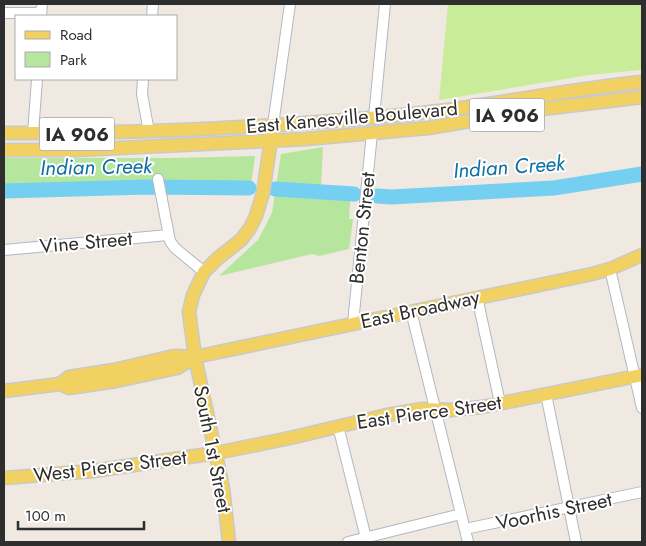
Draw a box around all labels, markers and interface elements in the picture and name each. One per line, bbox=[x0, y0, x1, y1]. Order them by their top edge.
legend bbox=[15, 15, 178, 80]
text: Road bbox=[60, 24, 92, 46]
text: Park bbox=[60, 49, 87, 71]
street label: East Kanesville Boulevard bbox=[245, 94, 459, 141]
road number: IA 906 bbox=[470, 98, 544, 132]
road number: IA 906 bbox=[40, 118, 114, 150]
water label: Indian Creek bbox=[452, 148, 567, 186]
water label: Indian Creek bbox=[40, 151, 153, 183]
street label: Benton Street bbox=[342, 171, 383, 285]
street label: Vine Street bbox=[38, 224, 134, 261]
street label: East Broadway bbox=[358, 283, 483, 336]
street label: South 1st Street bbox=[186, 383, 239, 515]
street label: East Pierce Street bbox=[355, 388, 504, 437]
street label: West Pierce Street bbox=[32, 443, 188, 490]
street label: Voorhis Street bbox=[493, 485, 615, 538]
scale bar bbox=[18, 498, 144, 530]
text: 100 m bbox=[25, 505, 66, 527]

